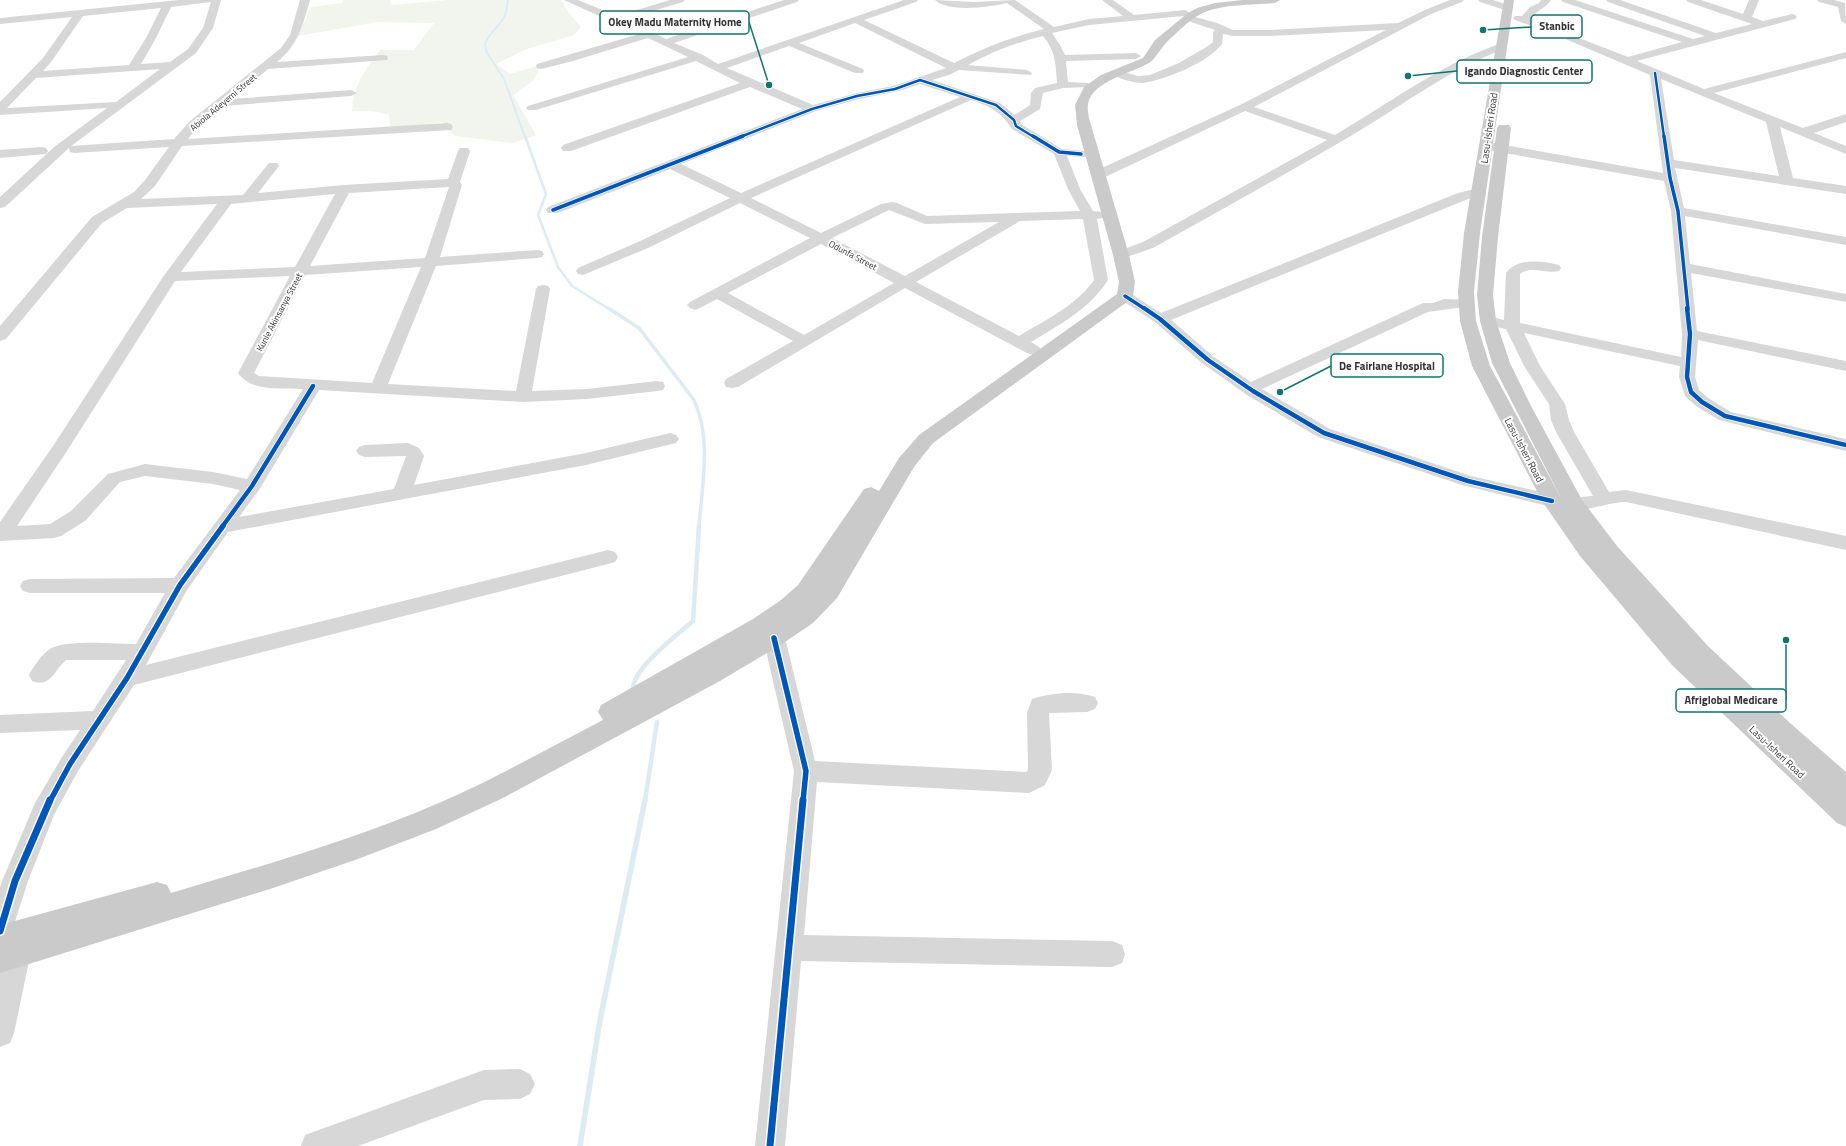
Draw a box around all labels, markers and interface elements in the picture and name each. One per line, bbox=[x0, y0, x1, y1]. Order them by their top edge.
callout: Okey Madu Maternity Home bbox=[600, 11, 749, 34]
text: Okey Madu Maternity Home bbox=[608, 14, 742, 30]
callout: Stanbic bbox=[1531, 15, 1582, 38]
text: Stanbic bbox=[1539, 18, 1575, 34]
callout: Igando Diagnostic Center bbox=[1457, 60, 1592, 83]
text: Igando Diagnostic Center bbox=[1465, 63, 1583, 79]
street label: Abiola Adeyemi Street bbox=[187, 70, 260, 134]
street label: Lasu-Isheri Road bbox=[1477, 92, 1501, 164]
street label: Odunfa Street bbox=[827, 237, 880, 274]
street label: Kunle Akinsanya Street bbox=[253, 270, 306, 354]
callout: De Fairlane Hospital bbox=[1331, 354, 1443, 377]
text: De Fairlane Hospital bbox=[1339, 358, 1435, 374]
street label: Lasu-Isheri Road bbox=[1501, 415, 1547, 485]
callout: Afriglobal Medicare bbox=[1676, 689, 1786, 712]
text: Afriglobal Medicare bbox=[1684, 692, 1778, 708]
street label: Lasu-Isheri Road bbox=[1746, 722, 1808, 782]

